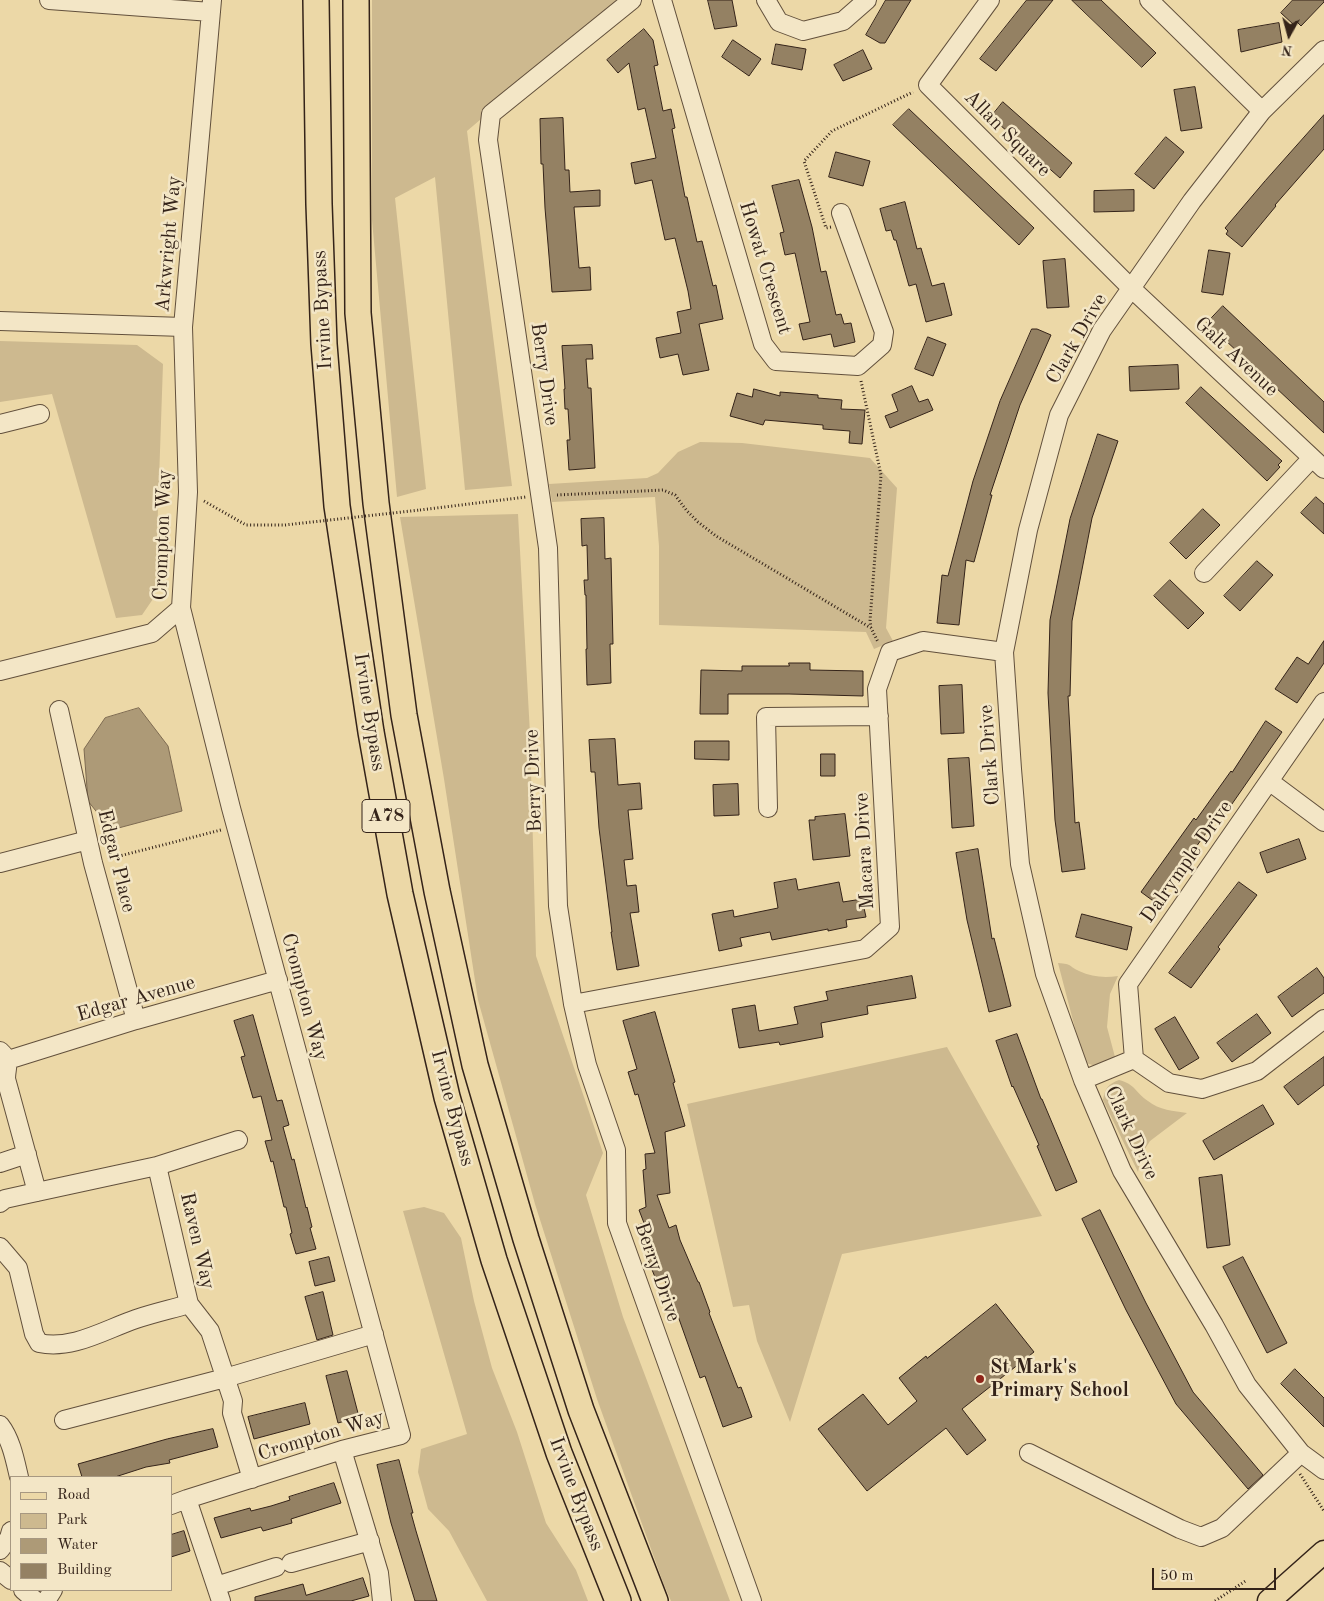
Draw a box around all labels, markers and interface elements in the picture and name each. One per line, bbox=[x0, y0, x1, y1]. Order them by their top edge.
north arrow bbox=[1264, 10, 1314, 60]
text: N bbox=[1281, 42, 1293, 57]
street label: Allan Square bbox=[959, 86, 1055, 182]
street label: Arkwright Way bbox=[151, 175, 187, 313]
street label: Howat Crescent bbox=[733, 199, 797, 337]
street label: Irvine Bypass bbox=[308, 250, 338, 370]
street label: Clark Drive bbox=[1041, 289, 1113, 389]
street label: Galt Avenue bbox=[1189, 312, 1283, 402]
street label: Berry Drive bbox=[525, 321, 563, 427]
street label: Crompton Way bbox=[149, 469, 177, 601]
street label: Irvine Bypass bbox=[348, 651, 390, 773]
street label: Clark Drive bbox=[975, 704, 1005, 806]
street label: Berry Drive bbox=[520, 729, 548, 833]
street label: Macara Drive bbox=[850, 792, 880, 910]
street label: Dalrymple Drive bbox=[1136, 796, 1238, 928]
road number: A78 bbox=[362, 799, 410, 832]
street label: Edgar Place bbox=[92, 807, 140, 915]
street label: Crompton Way bbox=[275, 931, 333, 1063]
street label: Edgar Avenue bbox=[74, 971, 198, 1027]
street label: Irvine Bypass bbox=[425, 1047, 479, 1169]
street label: Clark Drive bbox=[1099, 1082, 1163, 1184]
street label: Raven Way bbox=[174, 1190, 220, 1292]
street label: Berry Drive bbox=[629, 1219, 685, 1325]
place label: St Mark's Primary School bbox=[990, 1356, 1129, 1403]
marker: St Mark's Primary School bbox=[974, 1373, 986, 1385]
street label: Crompton Way bbox=[255, 1405, 387, 1467]
street label: Irvine Bypass bbox=[543, 1434, 609, 1554]
legend bbox=[10, 1476, 172, 1591]
text: Road bbox=[57, 1488, 90, 1503]
text: Park bbox=[57, 1513, 88, 1528]
text: Water bbox=[57, 1538, 98, 1553]
scale bar bbox=[1154, 1558, 1278, 1590]
text: Building bbox=[57, 1563, 112, 1578]
text: 50 m bbox=[1160, 1569, 1194, 1584]

